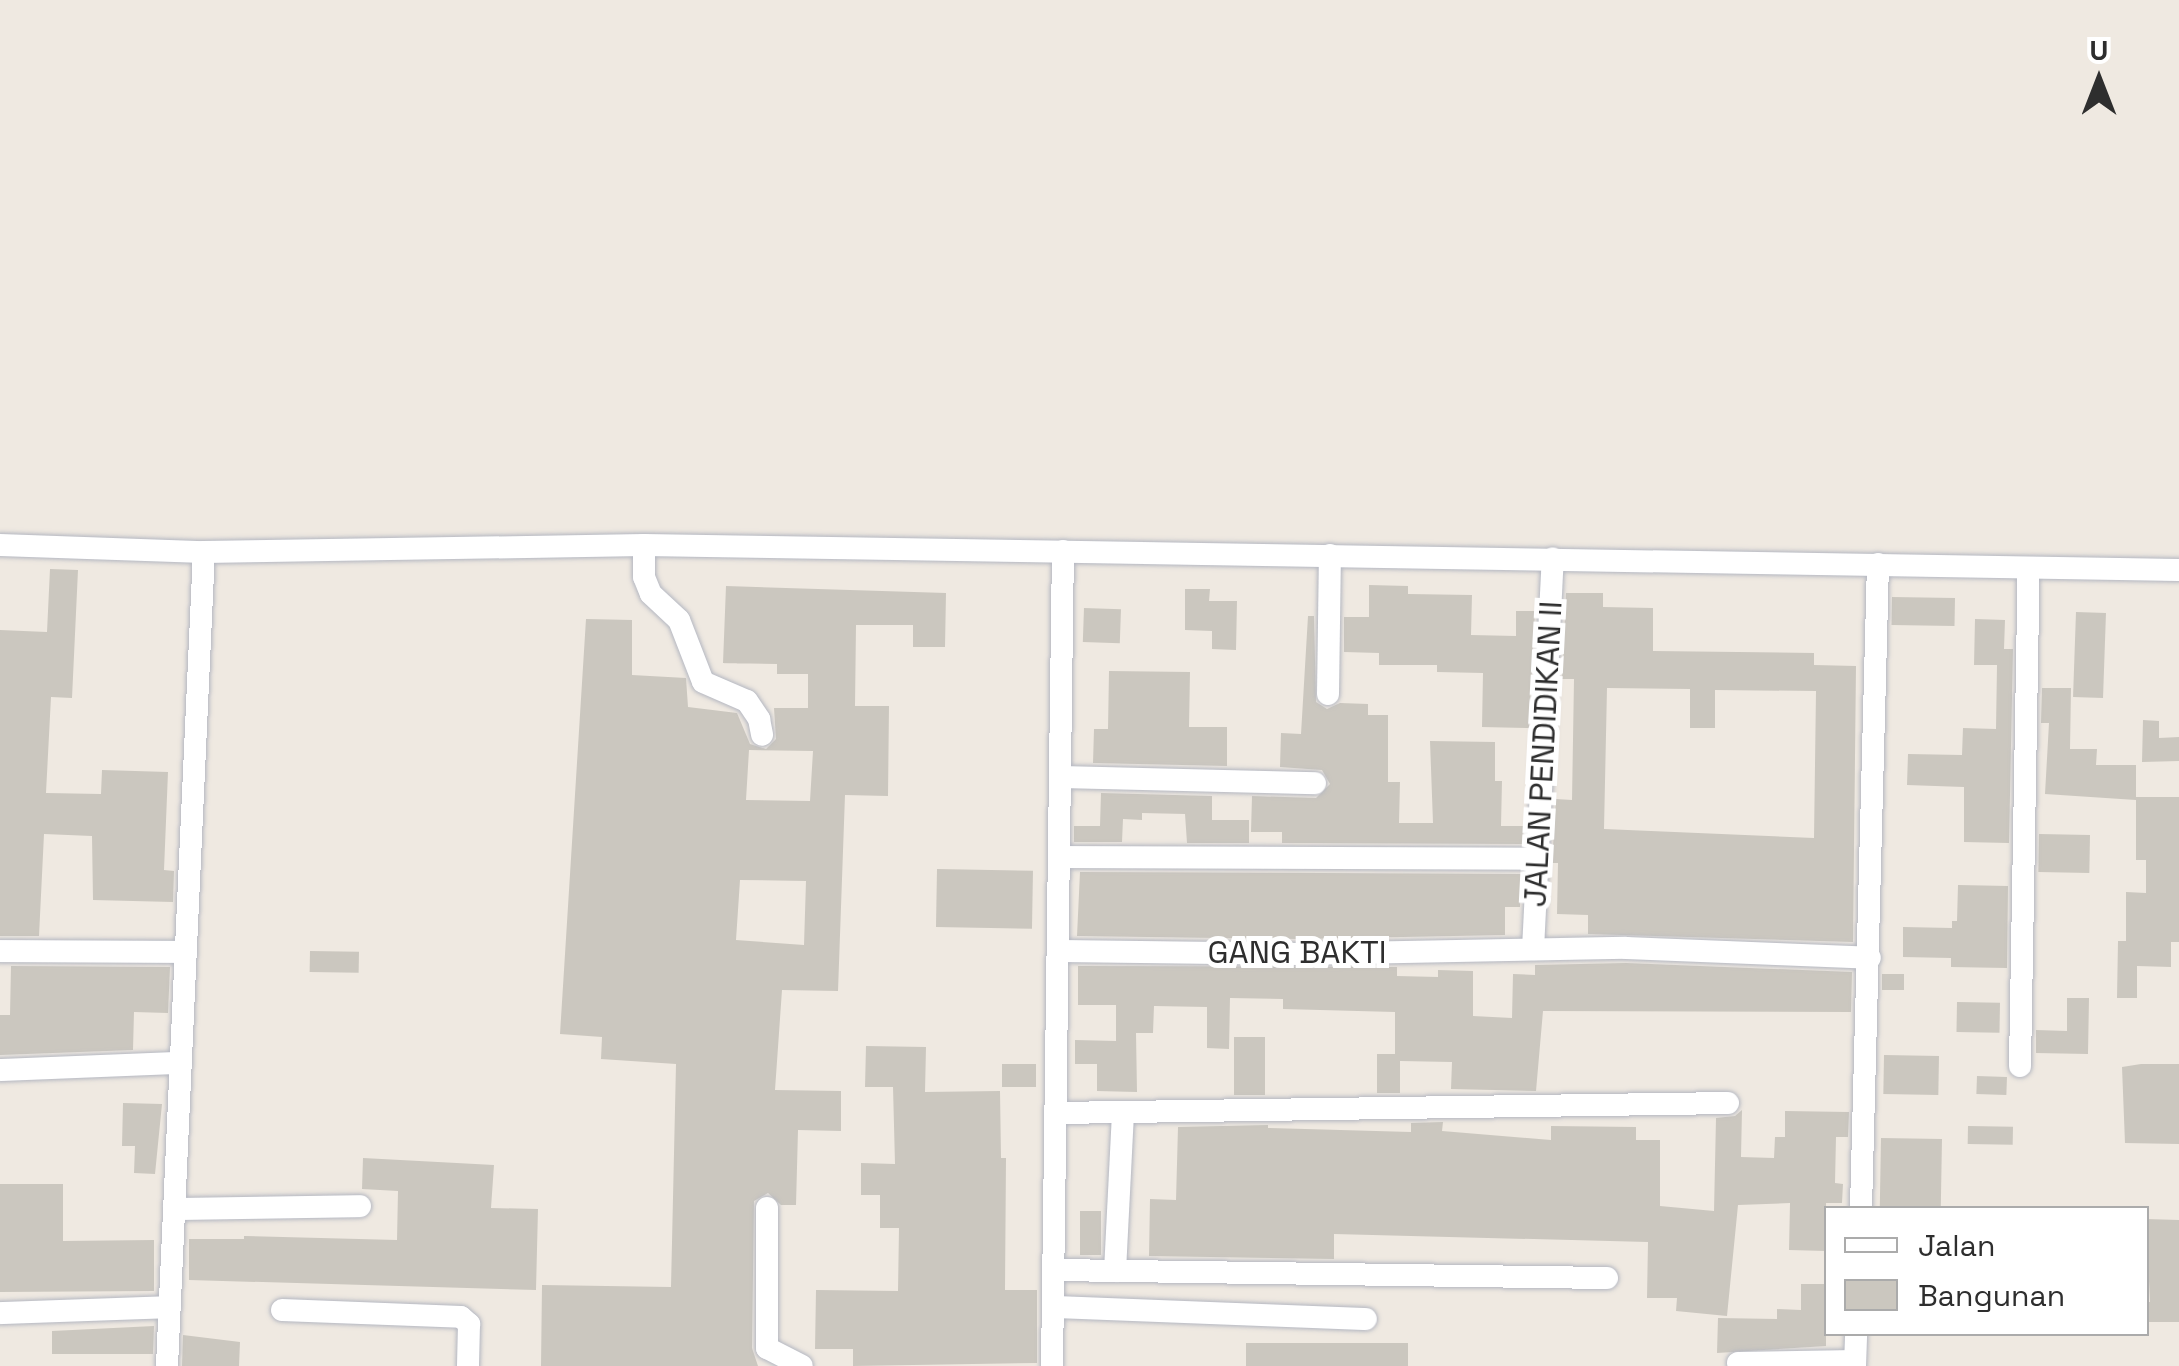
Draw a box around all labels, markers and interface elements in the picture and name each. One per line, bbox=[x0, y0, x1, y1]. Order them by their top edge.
north arrow bbox=[2049, 30, 2149, 130]
text: U bbox=[2090, 32, 2108, 68]
street label: JALAN PENDIDIKAN II bbox=[1516, 600, 1570, 908]
street label: GANG BAKTI bbox=[1207, 933, 1387, 971]
legend bbox=[1824, 1206, 2149, 1336]
text: Jalan bbox=[1918, 1226, 1995, 1265]
text: Bangunan bbox=[1918, 1276, 2065, 1315]

